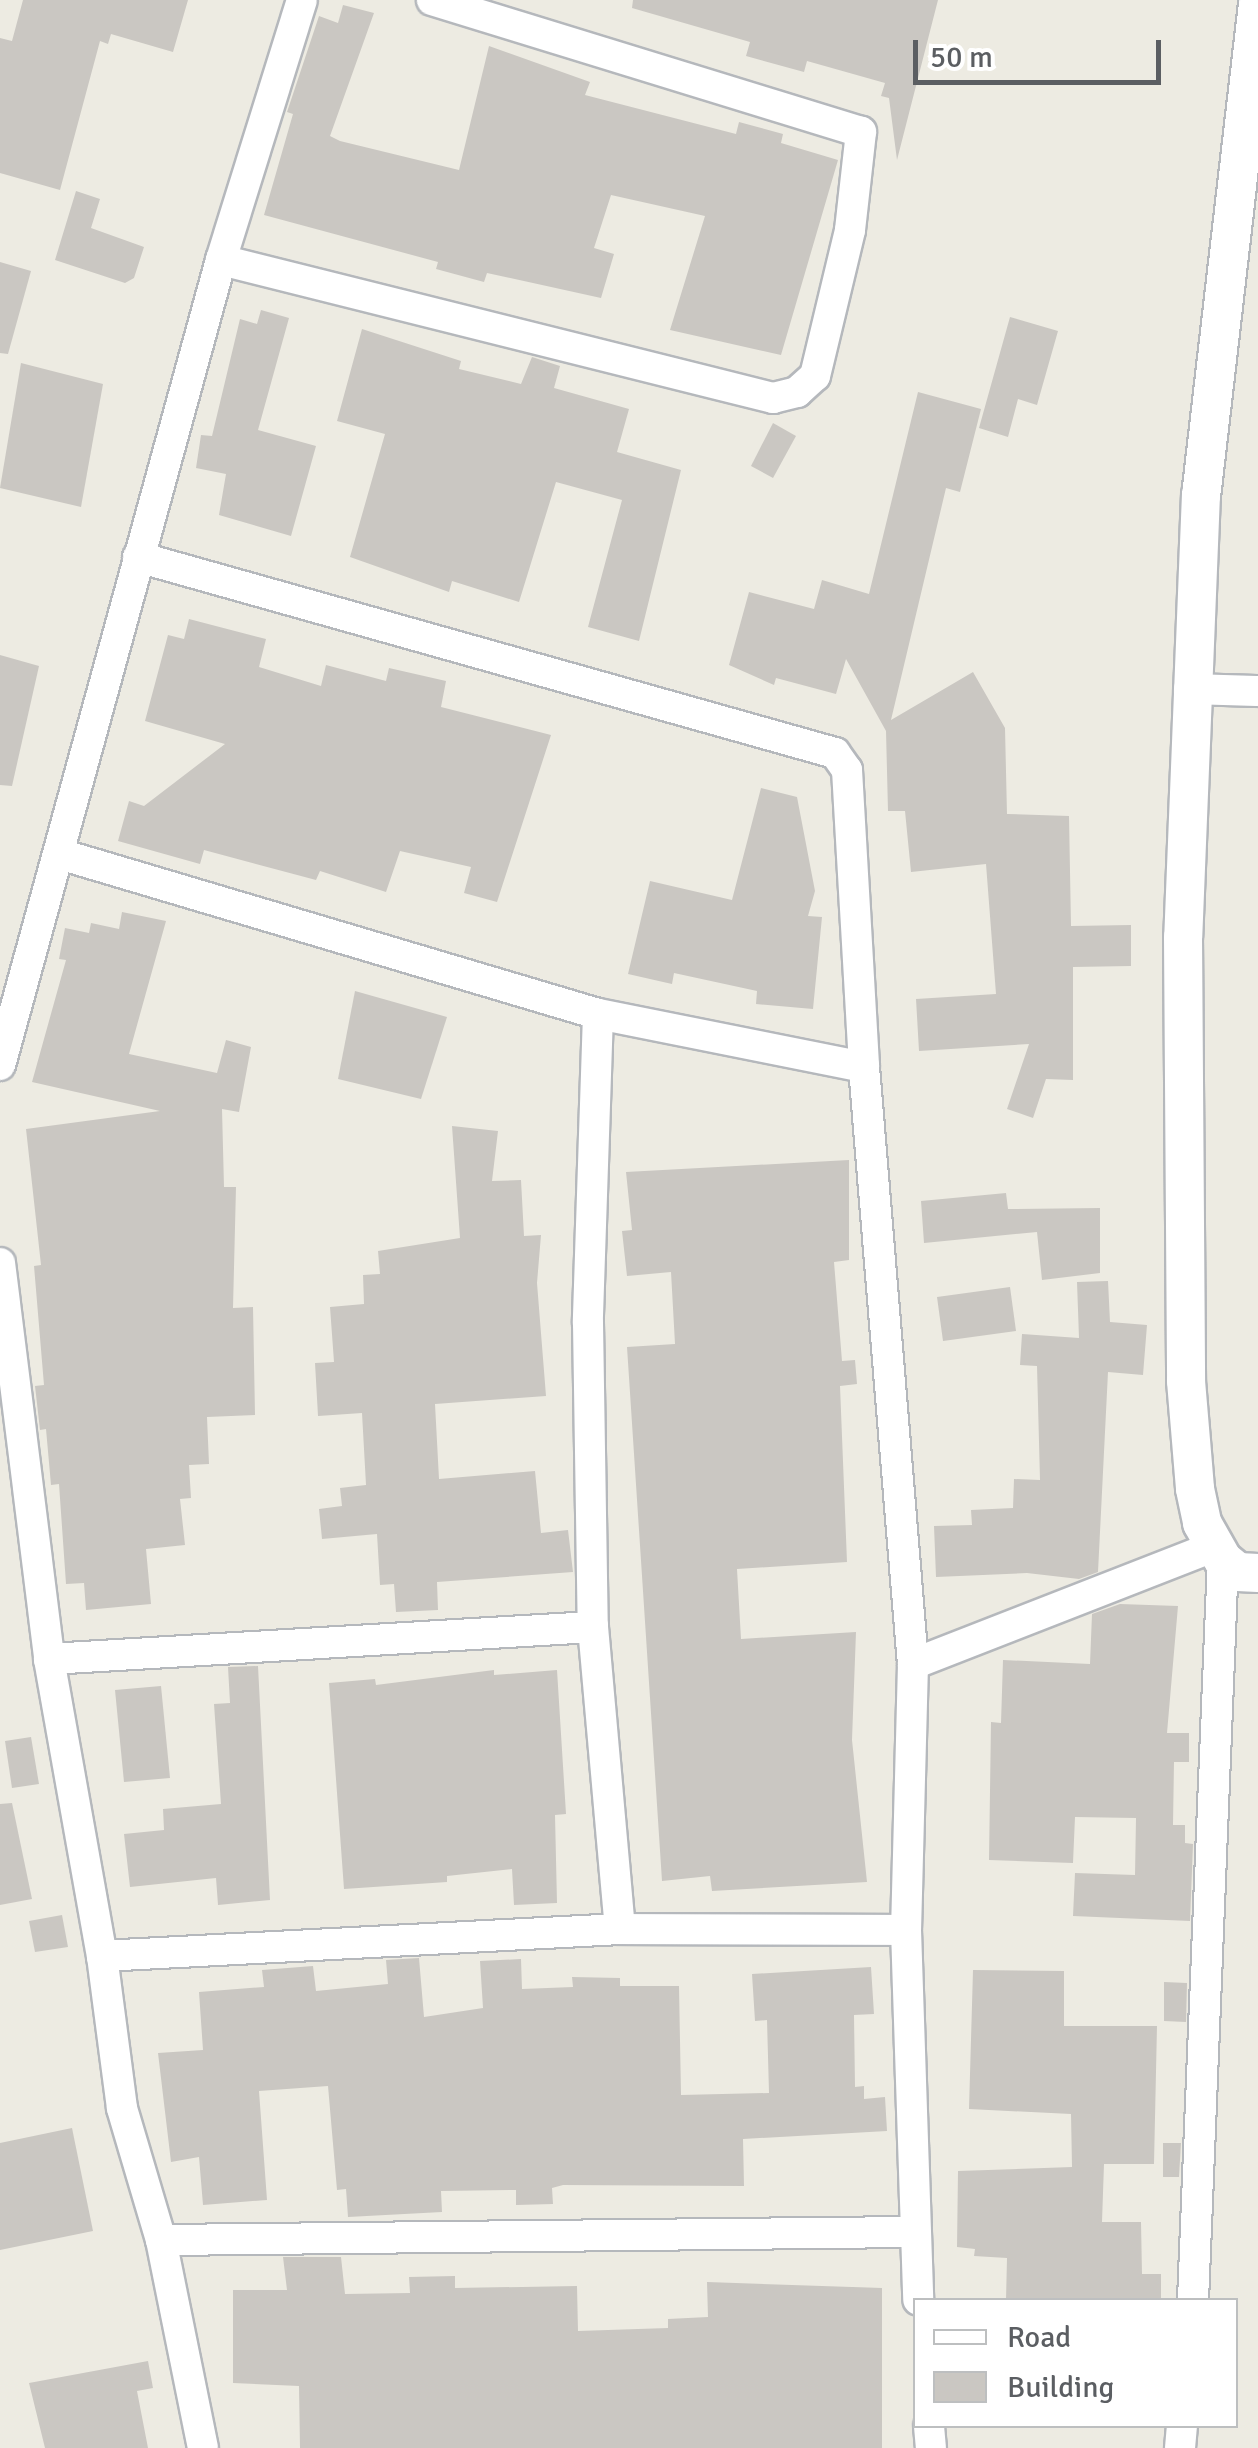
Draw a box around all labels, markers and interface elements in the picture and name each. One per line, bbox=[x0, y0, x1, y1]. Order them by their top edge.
scale bar bbox=[918, 20, 1166, 82]
text: 50 m bbox=[930, 39, 993, 76]
legend bbox=[913, 2298, 1238, 2428]
text: Road bbox=[1007, 2319, 1071, 2356]
text: Building bbox=[1007, 2369, 1114, 2406]

